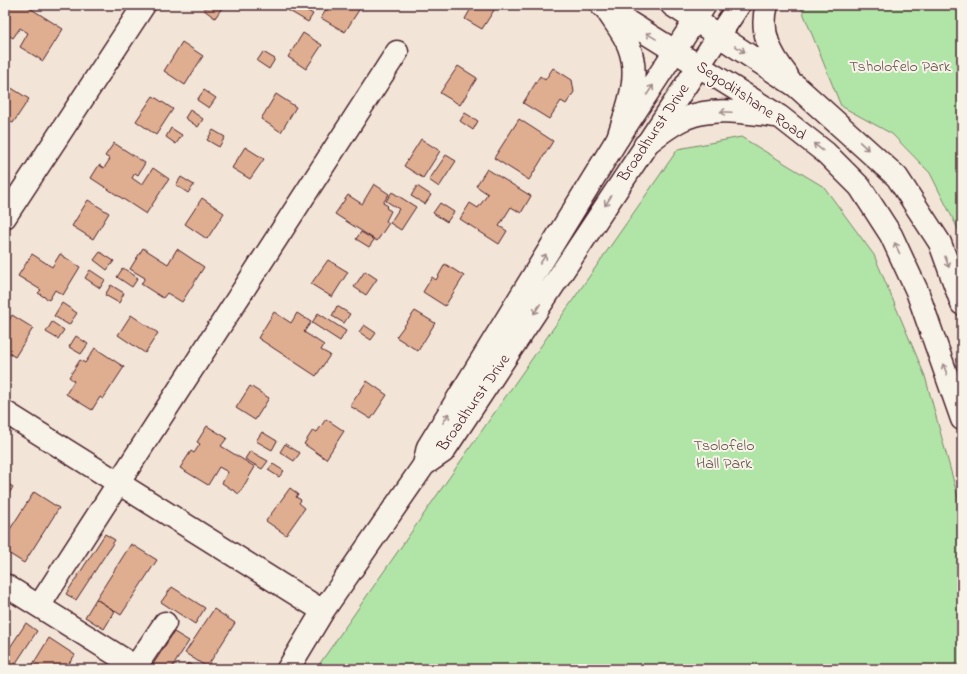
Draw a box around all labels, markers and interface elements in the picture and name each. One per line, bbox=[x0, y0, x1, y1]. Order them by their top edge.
one-way arrow bbox=[645, 32, 657, 40]
one-way arrow bbox=[734, 45, 745, 53]
street label: Segoditshane Road bbox=[691, 55, 811, 147]
park label: Tsholofelo Park bbox=[849, 55, 952, 79]
street label: Broadhurst Drive bbox=[612, 78, 696, 188]
one-way arrow bbox=[646, 85, 654, 96]
one-way arrow bbox=[720, 108, 733, 116]
one-way arrow bbox=[859, 141, 869, 151]
one-way arrow bbox=[812, 142, 823, 151]
one-way arrow bbox=[604, 195, 613, 206]
one-way arrow bbox=[893, 243, 900, 255]
one-way arrow bbox=[539, 254, 548, 265]
one-way arrow bbox=[943, 255, 951, 267]
one-way arrow bbox=[533, 303, 541, 314]
street label: Broadhurst Drive bbox=[431, 349, 517, 458]
one-way arrow bbox=[941, 363, 949, 375]
one-way arrow bbox=[442, 412, 450, 424]
park label: Tsolofelo Hall Park bbox=[694, 434, 754, 476]

